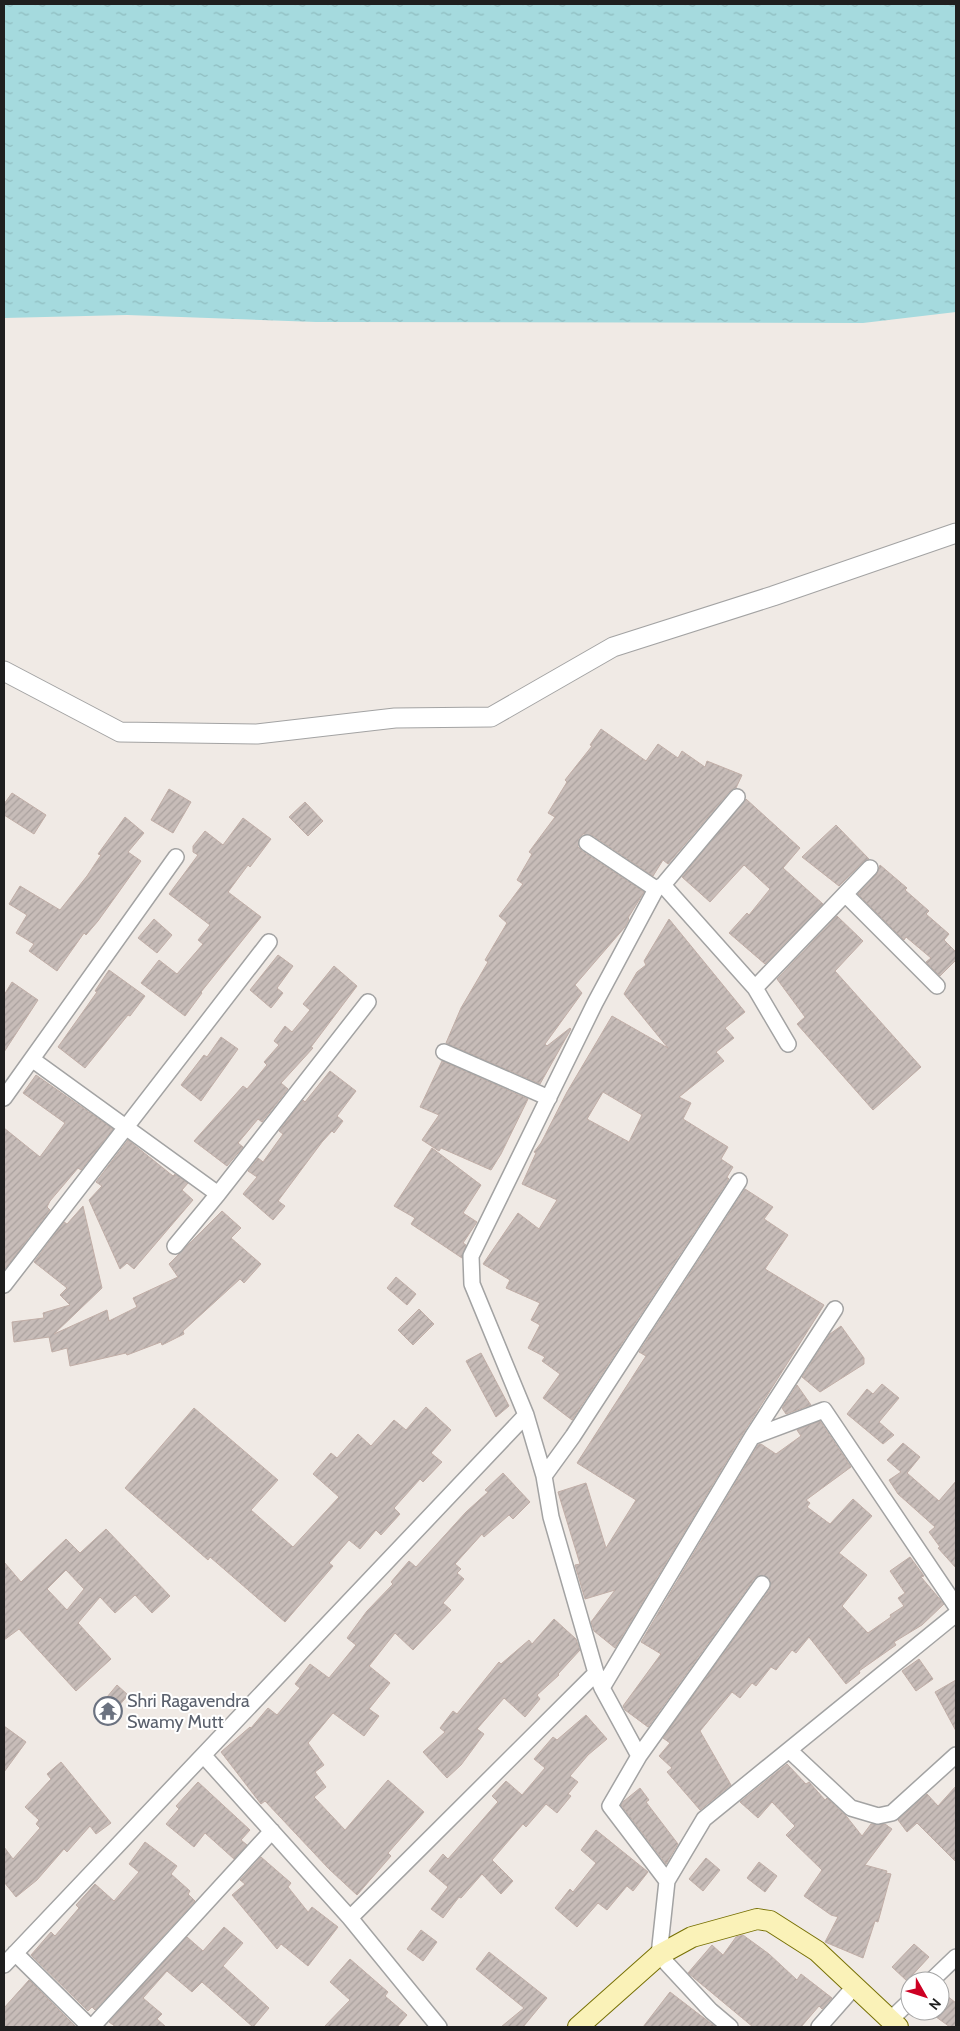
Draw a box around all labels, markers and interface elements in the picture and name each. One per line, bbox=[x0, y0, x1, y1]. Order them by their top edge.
place label: Shri Ragavendra Swamy Mutt bbox=[127, 1690, 250, 1733]
temple icon: Shri Ragavendra Swamy Mutt bbox=[93, 1696, 123, 1726]
north arrow bbox=[900, 1971, 950, 2021]
text: N bbox=[925, 1995, 945, 2014]

